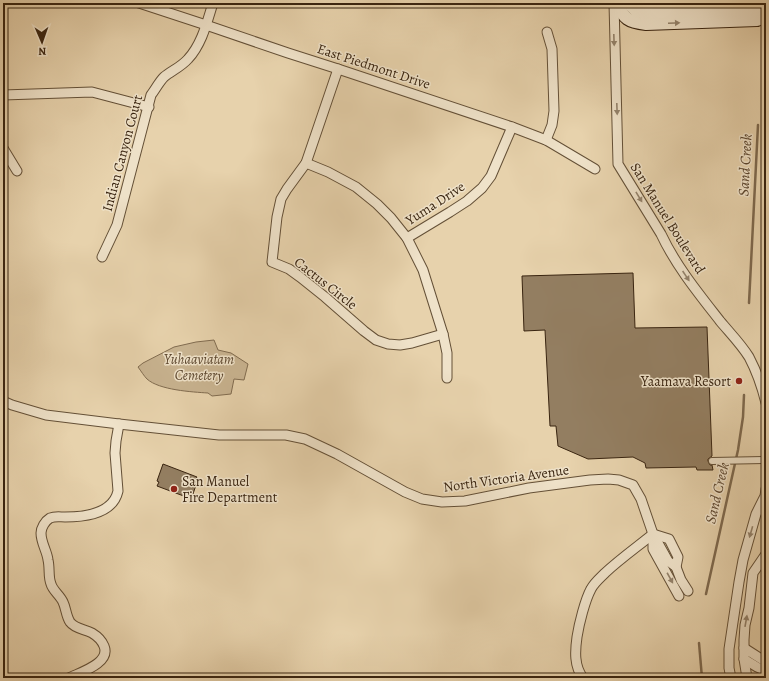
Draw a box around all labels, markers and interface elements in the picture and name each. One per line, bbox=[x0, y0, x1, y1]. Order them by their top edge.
one-way arrow bbox=[668, 19, 680, 26]
north arrow bbox=[22, 22, 62, 62]
one-way arrow bbox=[611, 34, 618, 46]
street label: East Piedmont Drive bbox=[315, 39, 433, 94]
text: N bbox=[38, 44, 47, 59]
street label: Indian Canyon Court bbox=[98, 92, 147, 214]
one-way arrow bbox=[614, 103, 620, 116]
water label: Sand Creek bbox=[733, 133, 757, 197]
street label: San Manuel Boulevard bbox=[626, 159, 710, 278]
street label: Yuma Drive bbox=[401, 177, 469, 230]
one-way arrow bbox=[635, 191, 642, 203]
street label: Cactus Circle bbox=[290, 253, 361, 314]
one-way arrow bbox=[682, 271, 690, 281]
park label: Yuhaaviatam Cemetery bbox=[164, 350, 234, 385]
place label: Yaamava Resort bbox=[640, 372, 731, 391]
marker: Yaamava Resort bbox=[734, 376, 744, 386]
street label: North Victoria Avenue bbox=[442, 460, 570, 497]
water label: Sand Creek bbox=[700, 460, 734, 526]
place label: San Manuel Fire Department bbox=[182, 472, 278, 507]
marker: San Manuel Fire Department bbox=[169, 484, 179, 494]
one-way arrow bbox=[748, 526, 754, 538]
one-way arrow bbox=[666, 572, 673, 584]
one-way arrow bbox=[744, 614, 750, 627]

